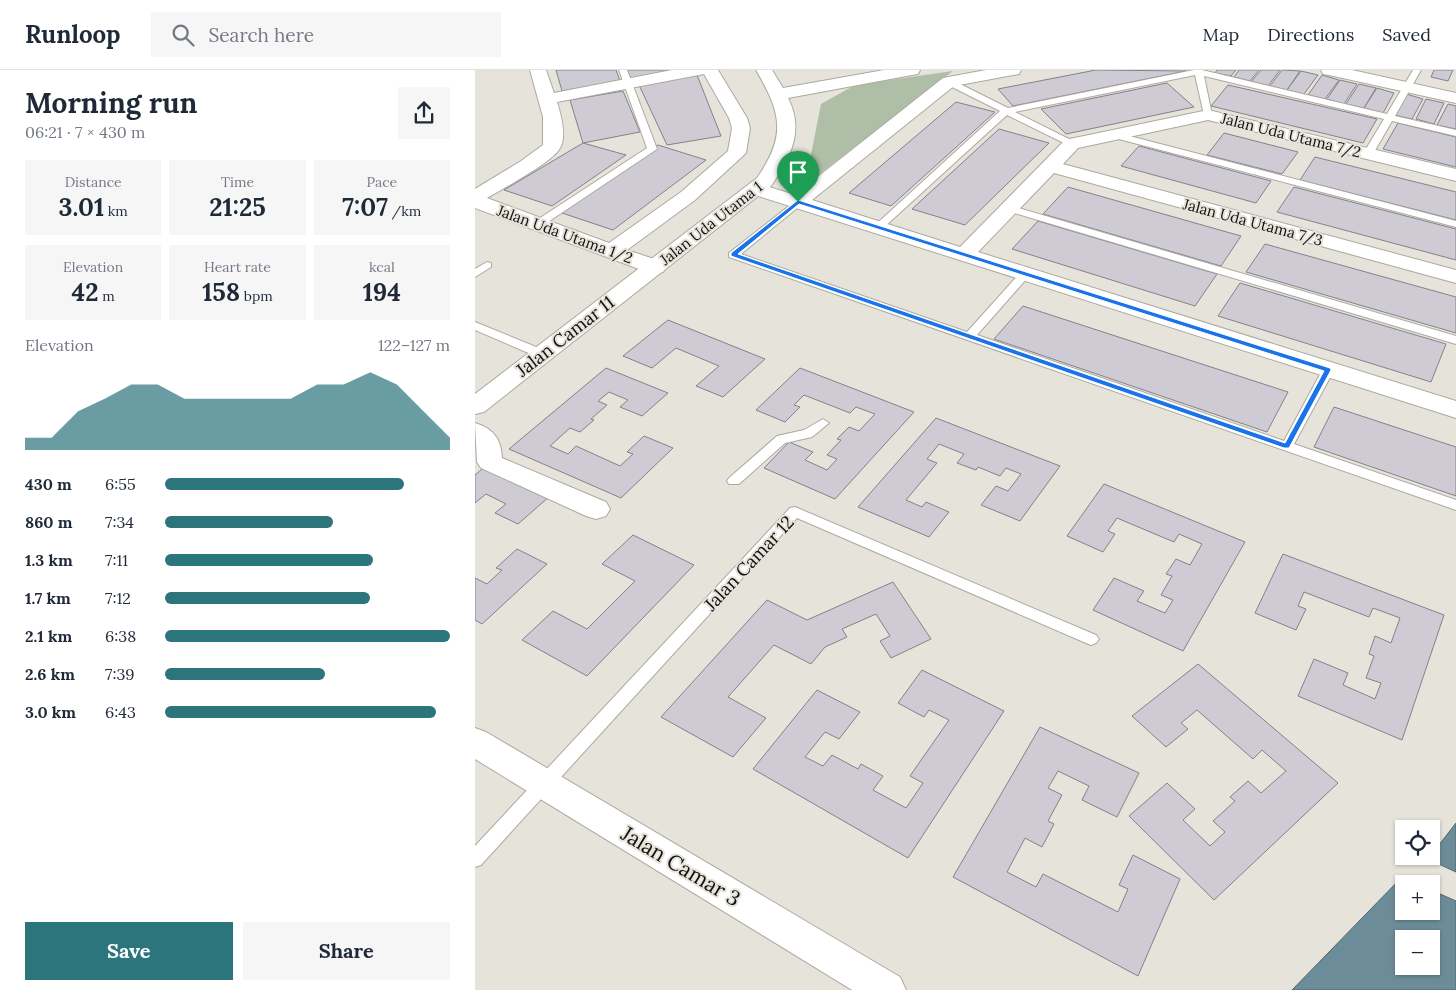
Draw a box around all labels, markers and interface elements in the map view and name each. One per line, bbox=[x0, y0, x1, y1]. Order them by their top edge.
search box bbox=[151, 12, 501, 57]
text: Runloop bbox=[25, 19, 121, 50]
icon: search bbox=[169, 21, 197, 49]
text: Search here bbox=[209, 23, 314, 47]
text: Map bbox=[1203, 23, 1239, 46]
text: Directions bbox=[1267, 23, 1354, 46]
text: Saved bbox=[1382, 23, 1431, 46]
text: Morning run bbox=[25, 85, 197, 121]
button: share bbox=[398, 87, 450, 139]
street label: Jalan Uda Utama 7/2 bbox=[1218, 108, 1363, 163]
text: 06:21 · 7 × 430 m bbox=[25, 122, 145, 142]
pin bbox=[777, 151, 819, 202]
icon: arrive bbox=[784, 158, 812, 186]
text: Distance bbox=[65, 173, 122, 191]
text: Time bbox=[221, 173, 254, 191]
text: Pace bbox=[367, 173, 397, 191]
street label: Jalan Uda Utama 1 bbox=[655, 177, 766, 270]
text: 3.01 bbox=[59, 191, 104, 223]
text: 21:25 bbox=[209, 191, 266, 223]
text: 7:07 bbox=[342, 191, 388, 223]
street label: Jalan Uda Utama 7/3 bbox=[1180, 194, 1325, 251]
street label: Jalan Uda Utama 1/2 bbox=[493, 200, 635, 268]
text: km bbox=[104, 202, 128, 220]
text: /km bbox=[388, 202, 421, 220]
text: Elevation bbox=[63, 258, 123, 276]
text: Heart rate bbox=[204, 258, 271, 276]
text: kcal bbox=[369, 258, 395, 276]
text: 42 bbox=[72, 276, 99, 308]
text: 158 bbox=[202, 276, 240, 308]
text: 194 bbox=[363, 276, 401, 308]
text: m bbox=[99, 287, 115, 305]
text: bpm bbox=[240, 287, 273, 305]
street label: Jalan Camar 11 bbox=[510, 290, 619, 382]
text: Elevation bbox=[25, 335, 94, 355]
text: 122–127 m bbox=[378, 335, 450, 355]
text: 430 m bbox=[25, 474, 72, 494]
text: 6:55 bbox=[105, 474, 136, 494]
street label: Jalan Camar 12 bbox=[698, 511, 799, 616]
text: 860 m bbox=[25, 512, 72, 532]
text: 7:34 bbox=[105, 512, 134, 532]
text: 1.3 km bbox=[25, 550, 73, 570]
text: 7:11 bbox=[105, 550, 128, 570]
text: 1.7 km bbox=[25, 588, 71, 608]
text: 7:12 bbox=[105, 588, 131, 608]
text: 2.1 km bbox=[25, 626, 72, 646]
text: 6:38 bbox=[105, 626, 136, 646]
text: 2.6 km bbox=[25, 664, 75, 684]
text: 7:39 bbox=[105, 664, 135, 684]
text: 3.0 km bbox=[25, 702, 76, 722]
text: 6:43 bbox=[105, 702, 136, 722]
street label: Jalan Camar 3 bbox=[615, 819, 746, 912]
map controls bbox=[1395, 820, 1440, 975]
button: locate bbox=[1395, 820, 1440, 865]
button: + bbox=[1395, 875, 1440, 920]
button: Save bbox=[25, 922, 233, 980]
button: Share bbox=[243, 922, 450, 980]
button: − bbox=[1395, 930, 1440, 975]

